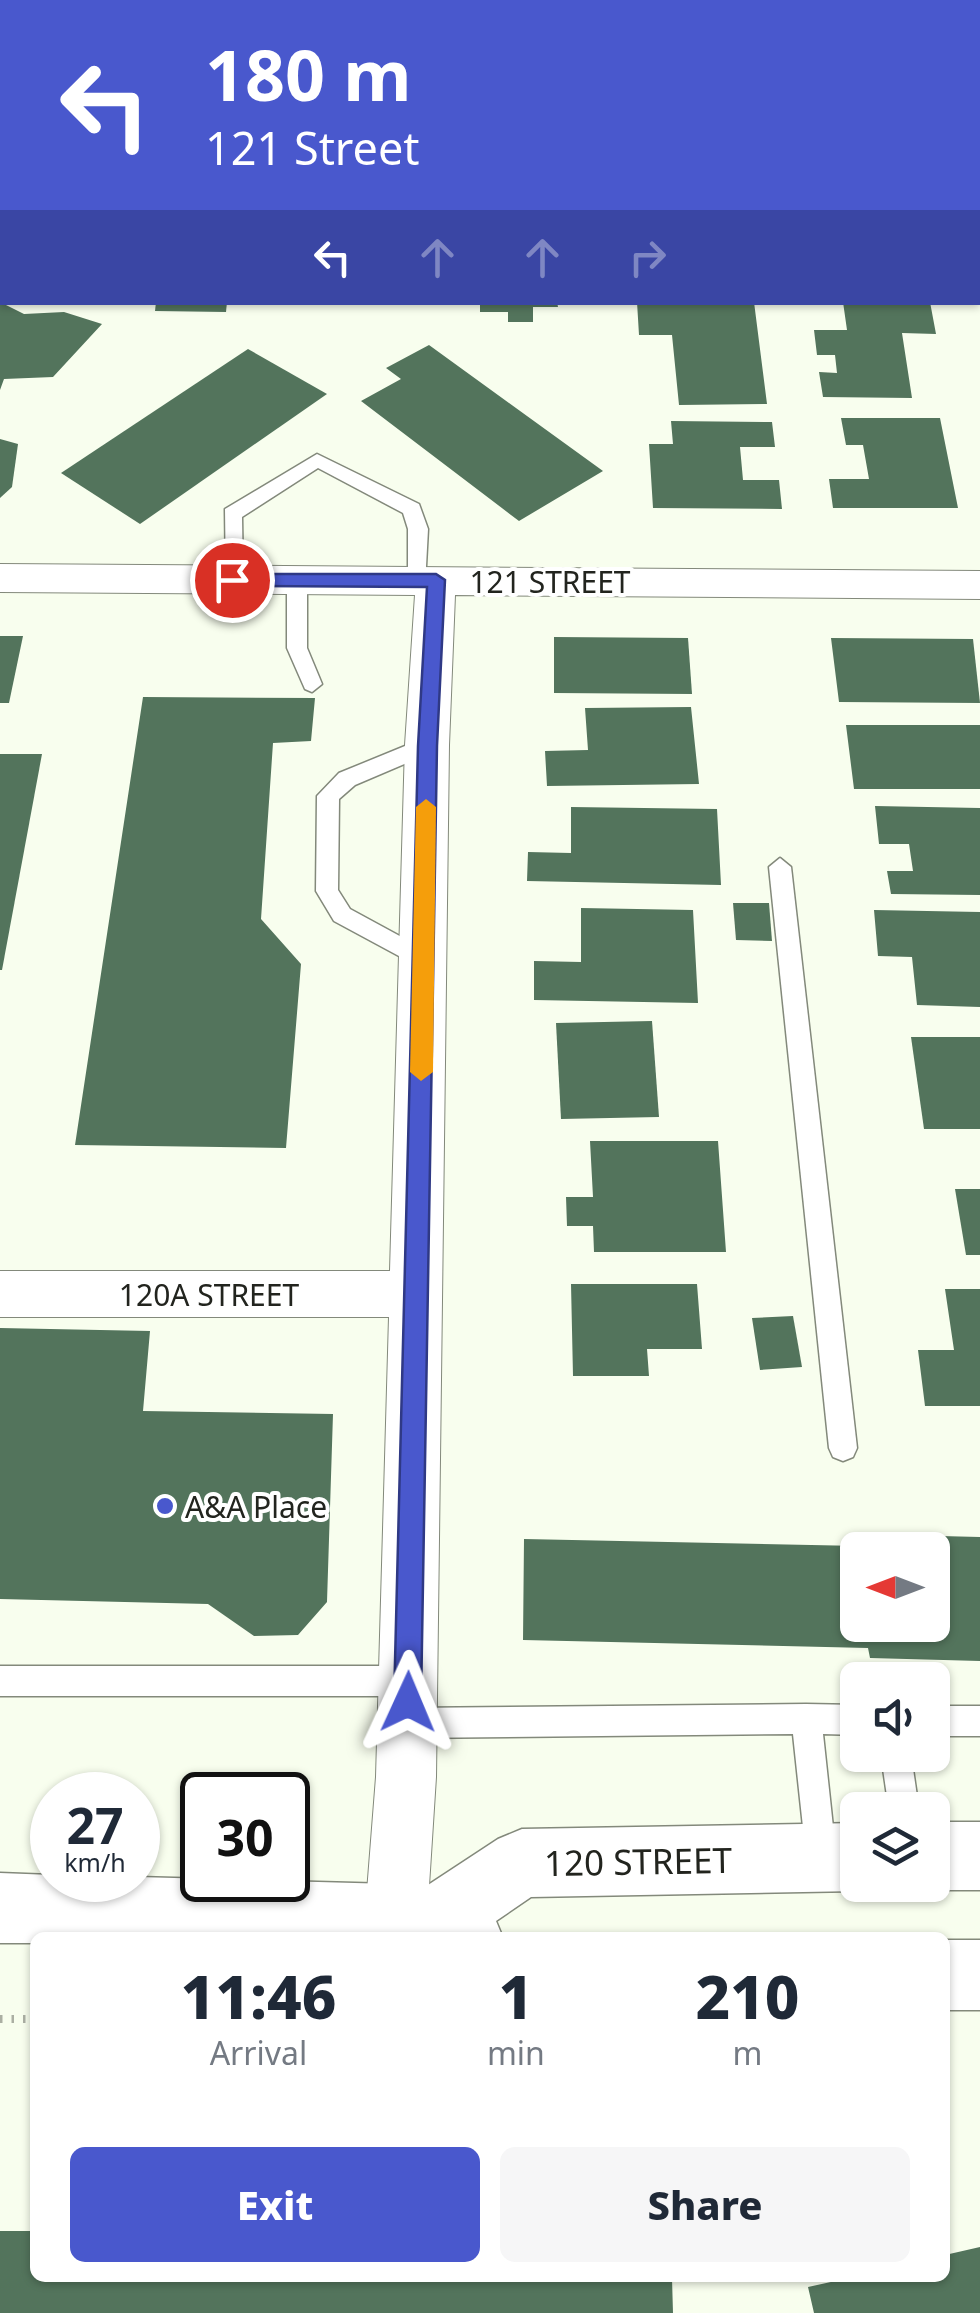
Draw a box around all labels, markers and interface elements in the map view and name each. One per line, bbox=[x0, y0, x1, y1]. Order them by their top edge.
text: 180 m bbox=[205, 26, 412, 122]
icon: left bbox=[40, 40, 170, 170]
text: 121 Street bbox=[205, 117, 420, 178]
icon: left bbox=[305, 230, 360, 285]
icon: ahead bbox=[410, 230, 465, 285]
icon: ahead bbox=[515, 230, 570, 285]
icon: right bbox=[620, 230, 675, 285]
pin bbox=[190, 538, 275, 623]
icon: arrive bbox=[205, 553, 260, 608]
street label: 121 STREET bbox=[469, 561, 631, 602]
street label: 120A STREET bbox=[119, 1274, 299, 1315]
place label: A&A Place bbox=[185, 1486, 327, 1527]
marker: A&A Place bbox=[154, 1495, 176, 1517]
north arrow bbox=[840, 1532, 950, 1642]
map controls bbox=[840, 1532, 950, 1902]
position arrow bbox=[356, 1650, 460, 1754]
button: sound bbox=[840, 1662, 950, 1772]
speed limit sign: 30 bbox=[180, 1772, 310, 1902]
text: 27 bbox=[66, 1791, 124, 1859]
button: layers bbox=[840, 1792, 950, 1902]
street label: 120 STREET bbox=[544, 1836, 733, 1886]
text: km/h bbox=[64, 1845, 126, 1879]
text: 11:46 bbox=[181, 1955, 336, 2037]
text: 1 bbox=[499, 1955, 533, 2037]
text: 210 bbox=[695, 1955, 799, 2037]
text: Arrival bbox=[210, 2031, 307, 2074]
text: min bbox=[487, 2031, 545, 2074]
text: m bbox=[732, 2031, 762, 2074]
button: Exit bbox=[70, 2147, 480, 2262]
button: Share bbox=[500, 2147, 910, 2262]

